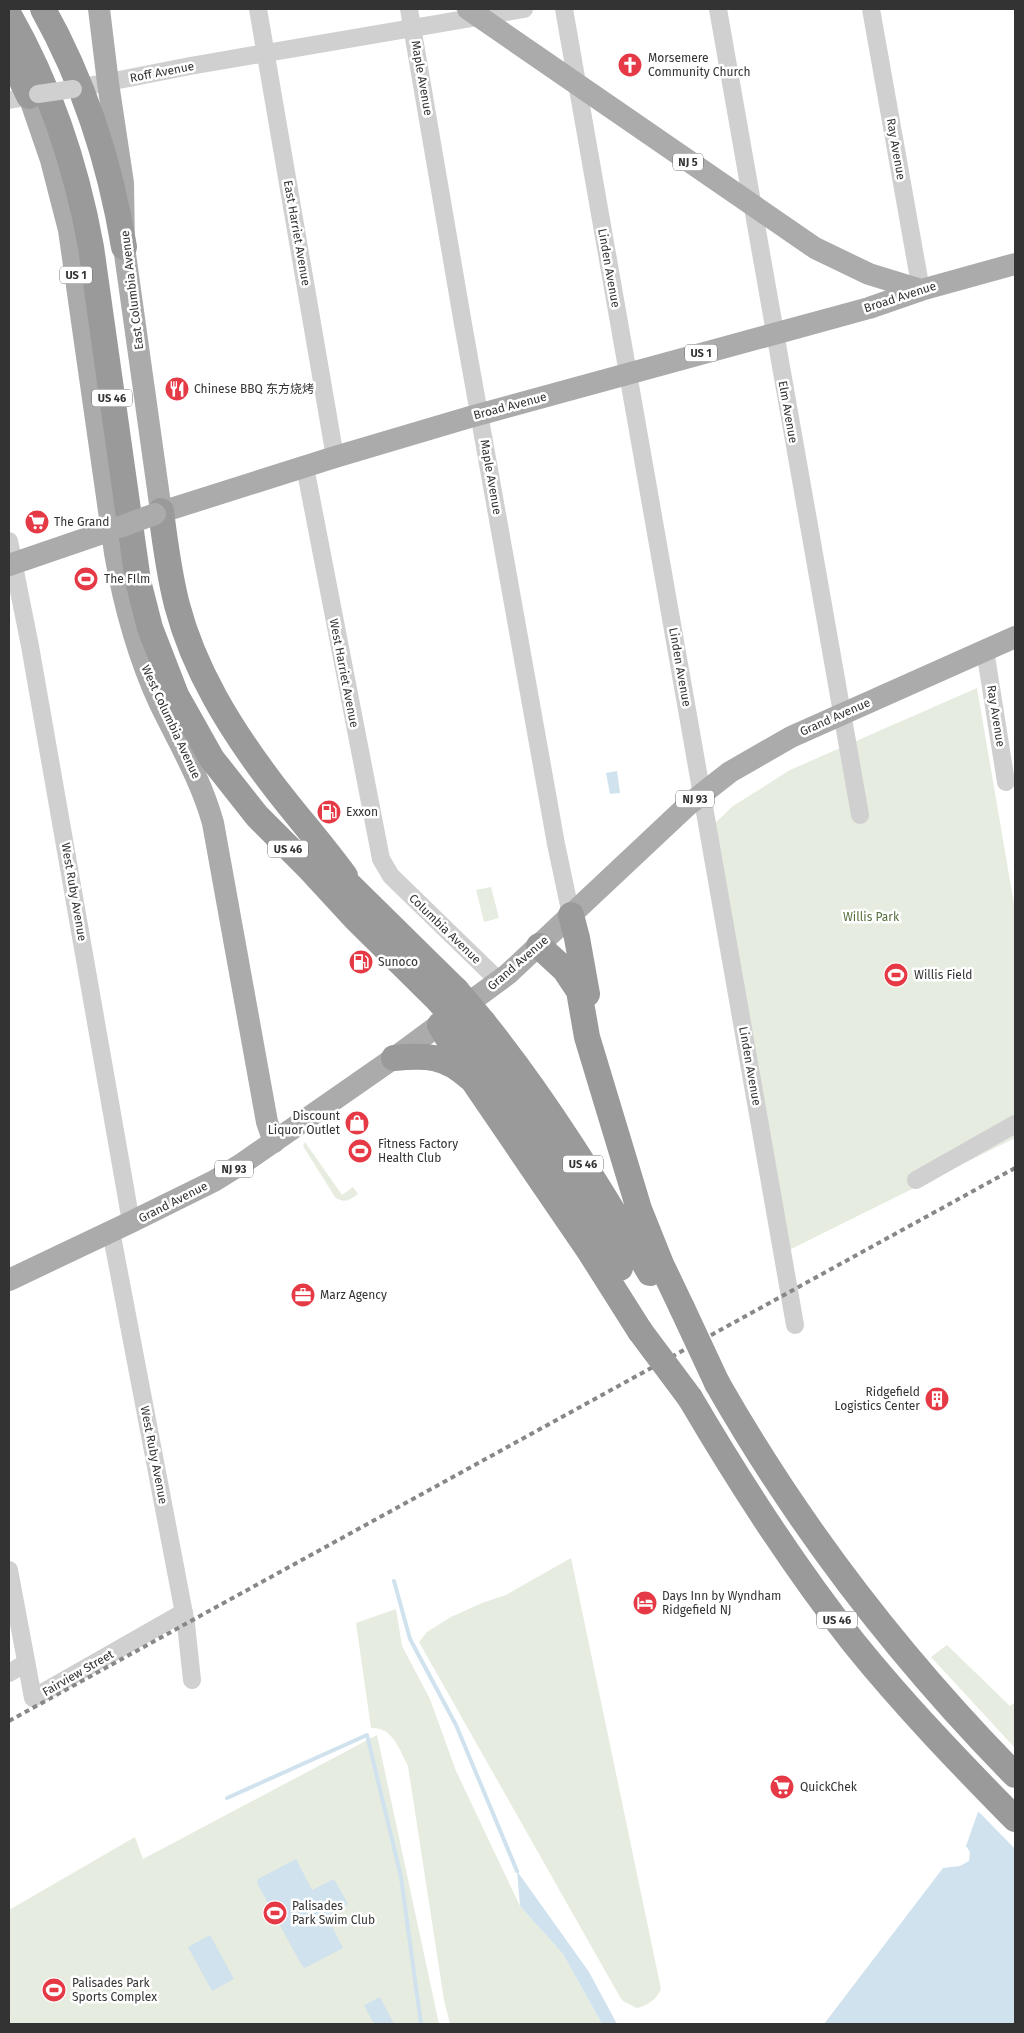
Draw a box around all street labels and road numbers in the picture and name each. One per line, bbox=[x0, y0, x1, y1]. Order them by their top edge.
street label: Maple Avenue bbox=[409, 39, 435, 117]
street label: Roff Avenue bbox=[129, 59, 195, 85]
street label: Ray Avenue bbox=[884, 117, 908, 181]
road number: NJ 5 bbox=[673, 154, 703, 170]
street label: East Harriet Avenue bbox=[281, 179, 313, 287]
street label: Linden Avenue bbox=[595, 227, 623, 309]
street label: East Columbia Avenue bbox=[118, 230, 146, 350]
road number: US 1 bbox=[60, 266, 92, 284]
street label: Broad Avenue bbox=[862, 279, 938, 315]
road number: US 1 bbox=[685, 344, 717, 362]
street label: Elm Avenue bbox=[776, 380, 800, 444]
road number: US 46 bbox=[92, 389, 132, 406]
street label: Broad Avenue bbox=[472, 390, 548, 422]
street label: Maple Avenue bbox=[478, 438, 504, 516]
street label: West Harriet Avenue bbox=[327, 617, 361, 729]
street label: Linden Avenue bbox=[666, 626, 694, 708]
street label: West Columbia Avenue bbox=[138, 663, 204, 781]
street label: Ray Avenue bbox=[984, 684, 1008, 748]
street label: Grand Avenue bbox=[798, 695, 872, 739]
road number: NJ 93 bbox=[676, 791, 714, 808]
road number: US 46 bbox=[268, 841, 308, 858]
street label: West Ruby Avenue bbox=[58, 842, 90, 942]
street label: Columbia Avenue bbox=[406, 891, 484, 967]
street label: Grand Avenue bbox=[485, 933, 551, 993]
street label: Linden Avenue bbox=[736, 1025, 764, 1107]
road number: US 46 bbox=[563, 1156, 603, 1172]
road number: NJ 93 bbox=[215, 1160, 253, 1178]
street label: Grand Avenue bbox=[136, 1179, 210, 1225]
street label: West Ruby Avenue bbox=[138, 1405, 170, 1505]
road number: US 46 bbox=[817, 1612, 857, 1628]
street label: Fairview Street bbox=[40, 1647, 117, 1699]

